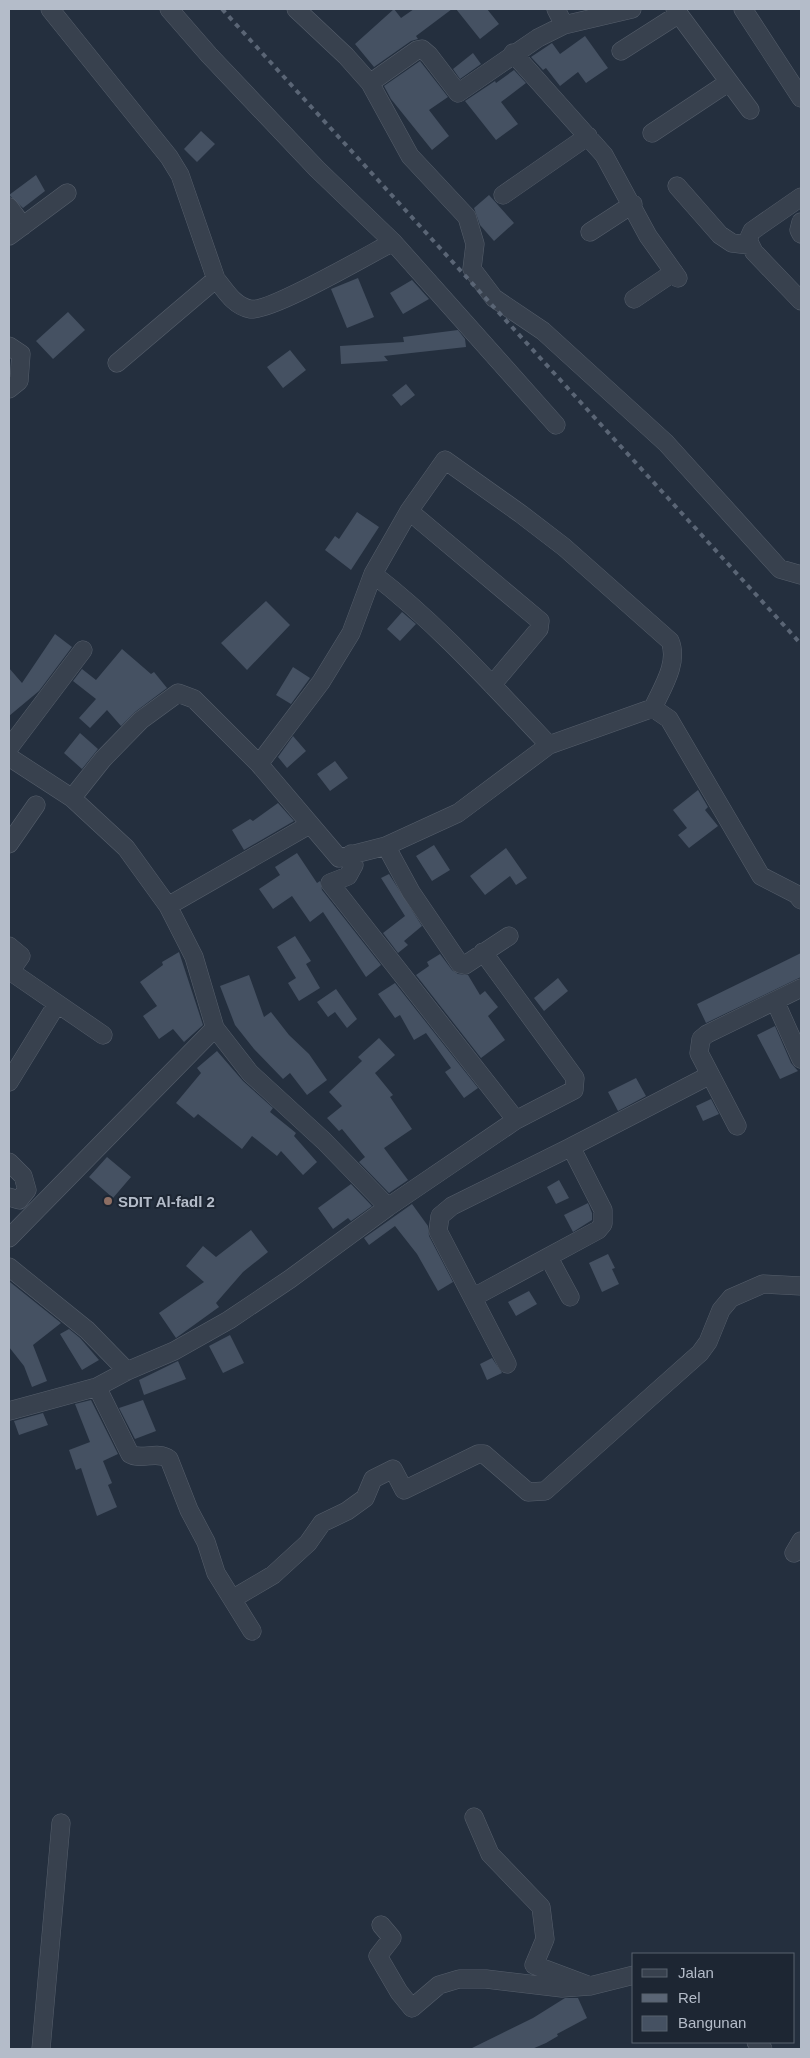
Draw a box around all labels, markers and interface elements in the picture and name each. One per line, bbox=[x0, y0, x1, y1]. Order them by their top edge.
place label: SDIT Al-fadl 2 bbox=[118, 1193, 215, 1210]
marker: SDIT Al-fadl 2 bbox=[102, 1195, 114, 1207]
legend bbox=[632, 1953, 795, 2043]
text: Jalan bbox=[678, 1964, 714, 1981]
text: Rel bbox=[678, 1989, 701, 2006]
text: Bangunan bbox=[678, 2014, 746, 2031]

